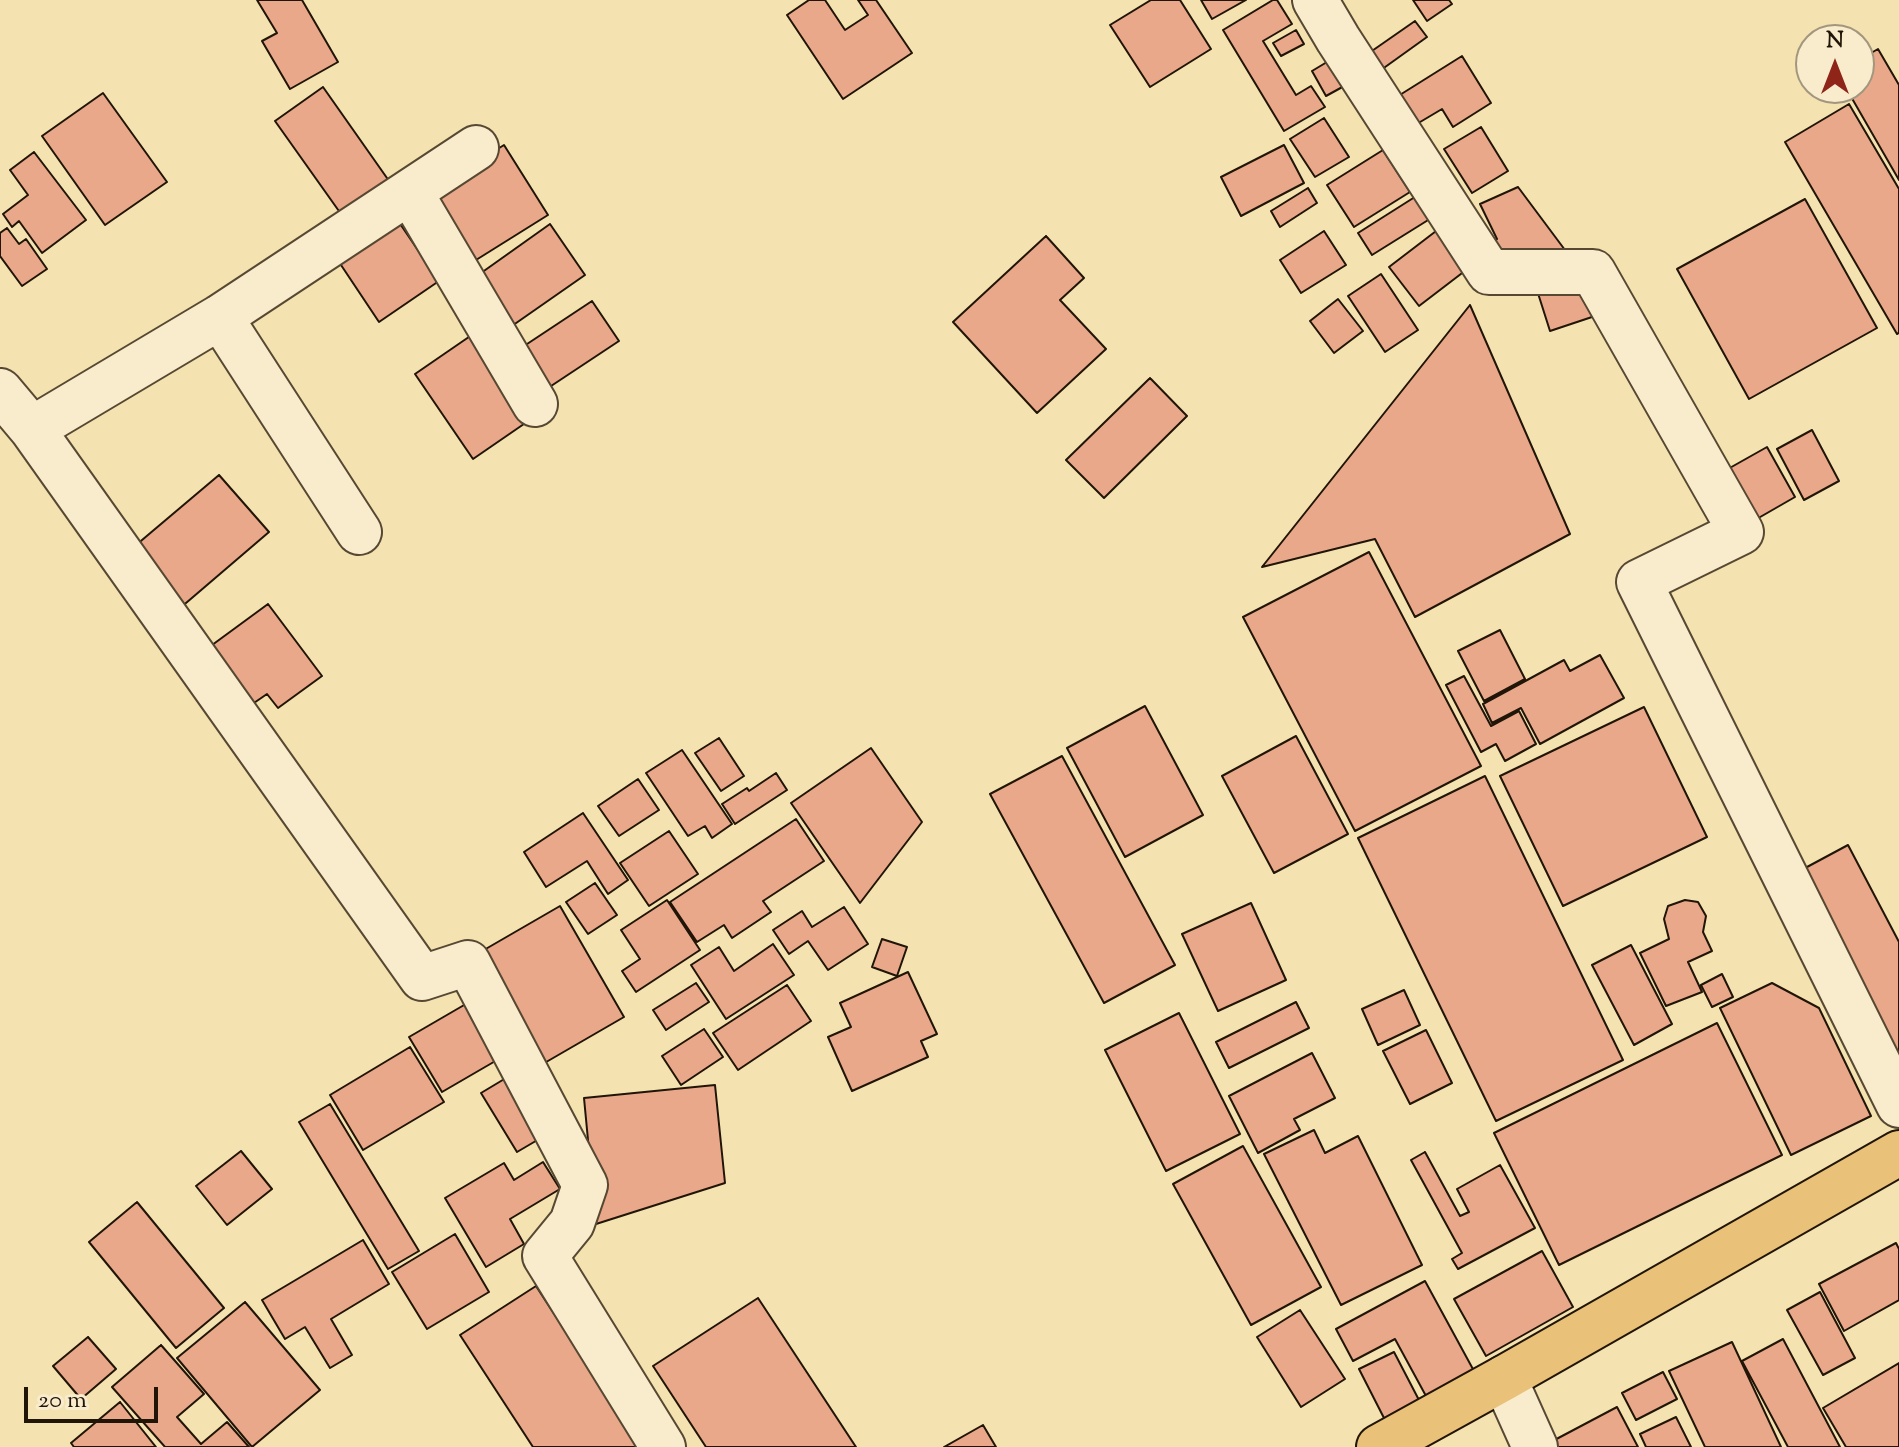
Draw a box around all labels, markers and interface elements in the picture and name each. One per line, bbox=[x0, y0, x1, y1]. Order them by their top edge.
north arrow bbox=[1795, 24, 1875, 104]
text: N bbox=[1826, 26, 1844, 58]
scale bar bbox=[28, 1371, 162, 1421]
text: 20 m bbox=[38, 1384, 87, 1418]

